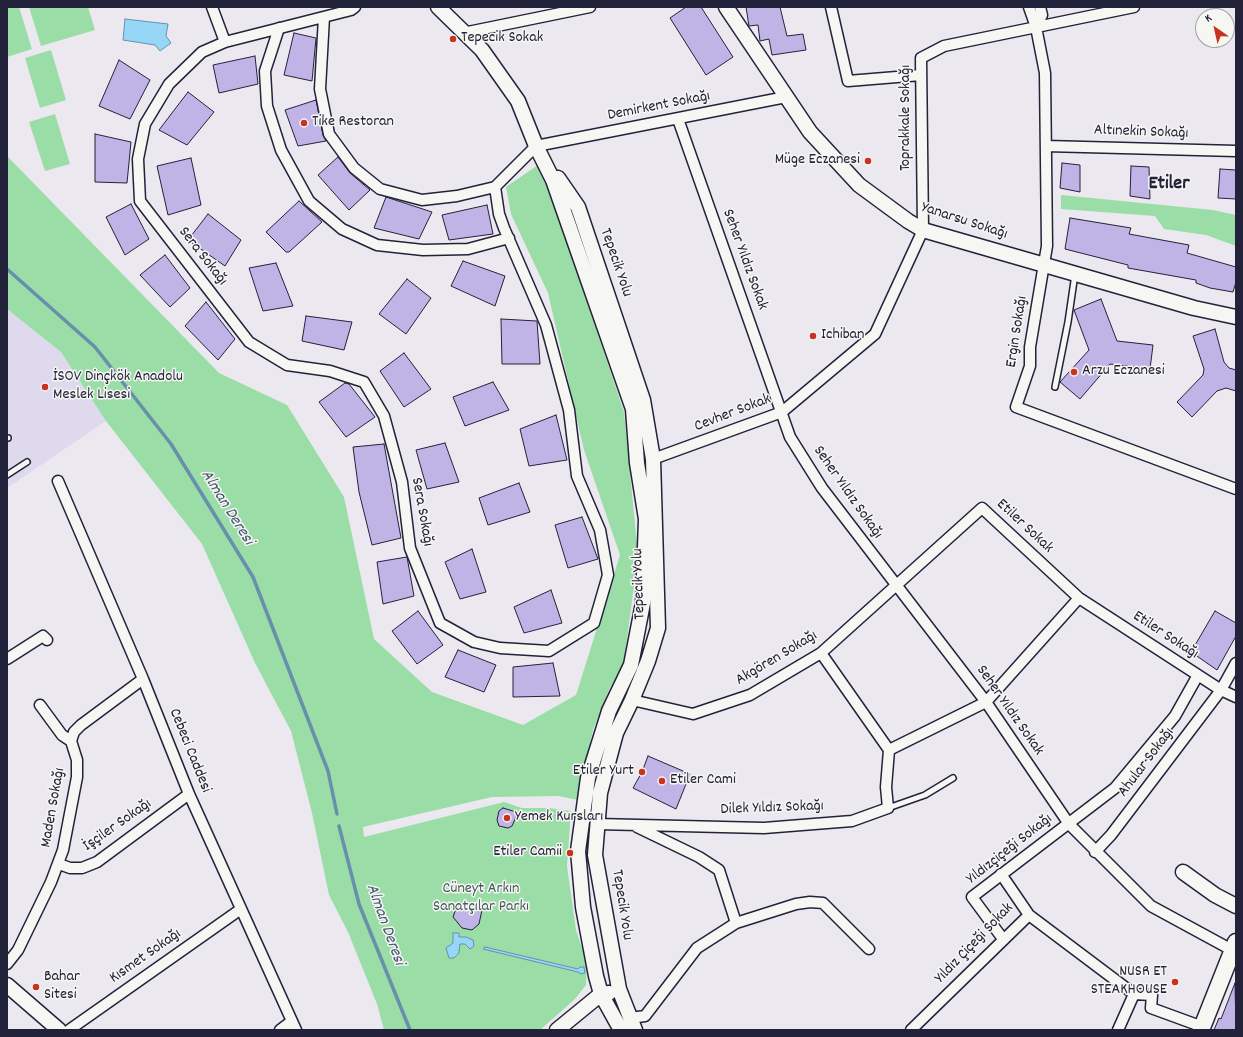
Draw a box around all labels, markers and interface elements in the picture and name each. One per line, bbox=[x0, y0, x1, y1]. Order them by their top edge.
north arrow bbox=[1195, 8, 1235, 48]
text: K bbox=[1202, 11, 1215, 27]
place label: Tepecik Sokak bbox=[461, 29, 543, 49]
marker: Tepecik Sokak bbox=[448, 34, 458, 44]
street label: Toprakkale Sokağı bbox=[897, 65, 917, 171]
street label: Demirkent Sokağı bbox=[606, 88, 712, 126]
place label: Tike Restoran bbox=[312, 113, 394, 133]
marker: Tike Restoran bbox=[299, 118, 309, 128]
street label: Altınekin Sokağı bbox=[1093, 122, 1189, 144]
place label: Müge Eczanesi bbox=[775, 151, 860, 171]
marker: Müge Eczanesi bbox=[863, 156, 873, 166]
district label: Etiler bbox=[1148, 173, 1190, 197]
street label: Yanarsu Sokağı bbox=[918, 199, 1010, 245]
street label: Seher Yıldız Sokak bbox=[717, 207, 771, 313]
street label: Sera Sokağı bbox=[173, 224, 231, 290]
street label: Tepecik Yolu bbox=[594, 226, 636, 300]
street label: Ergin Sokağı bbox=[1003, 295, 1033, 369]
place label: Ichiban bbox=[821, 326, 864, 346]
marker: Ichiban bbox=[808, 331, 818, 341]
place label: Arzu Eczanesi bbox=[1082, 362, 1165, 382]
marker: Arzu Eczanesi bbox=[1069, 367, 1079, 377]
place label: İSOV Dinçkök Anadolu Meslek Lisesi bbox=[53, 368, 183, 406]
marker: İSOV Dinçkök Anadolu Meslek Lisesi bbox=[40, 382, 50, 392]
street label: Cevher Sokak bbox=[692, 391, 774, 437]
street label: Seher Yıldız Sokağı bbox=[808, 443, 886, 543]
water label: Alman Deresi bbox=[195, 467, 257, 549]
street label: Sera Sokağı bbox=[406, 476, 436, 548]
street label: Etiler Sokak bbox=[991, 496, 1057, 558]
street label: Tepecik Yolu bbox=[629, 548, 651, 620]
street label: Etiler Sokağı bbox=[1128, 608, 1202, 664]
street label: Akgören Sokağı bbox=[733, 627, 821, 691]
street label: Seher Yıldız Sokak bbox=[971, 662, 1047, 760]
street label: Cebeci Caddesi bbox=[163, 706, 215, 796]
street label: Ahular Sokağı bbox=[1115, 724, 1179, 802]
place label: Etiler Yurt bbox=[573, 762, 634, 782]
street label: Maden Sokağı bbox=[38, 767, 70, 849]
marker: Etiler Yurt bbox=[637, 767, 647, 777]
place label: Etiler Cami bbox=[670, 771, 736, 791]
marker: Etiler Cami bbox=[657, 776, 667, 786]
street label: İşçiler Sokağı bbox=[80, 795, 156, 857]
street label: Dilek Yıldız Sokağı bbox=[720, 798, 824, 820]
place label: Yemek Kursları bbox=[515, 808, 603, 828]
street label: Yıldızçiçeği Sokağı bbox=[963, 810, 1057, 890]
marker: Yemek Kursları bbox=[502, 813, 512, 823]
place label: Etiler Camii bbox=[493, 843, 562, 863]
marker: Etiler Camii bbox=[565, 848, 575, 858]
street label: Tepecik Yolu bbox=[606, 868, 636, 942]
park label: Cüneyt Arkın Sanatçılar Parkı bbox=[433, 880, 529, 918]
water label: Alman Deresi bbox=[360, 882, 408, 968]
street label: Yıldız Çiçeği Sokak bbox=[932, 900, 1018, 988]
street label: Kısmet Sokağı bbox=[107, 925, 185, 989]
place label: NUSR ET STEAKHOUSE bbox=[1091, 963, 1167, 1001]
place label: Bahar Sitesi bbox=[44, 968, 80, 1006]
marker: NUSR ET STEAKHOUSE bbox=[1170, 977, 1180, 987]
marker: Bahar Sitesi bbox=[31, 982, 41, 992]

